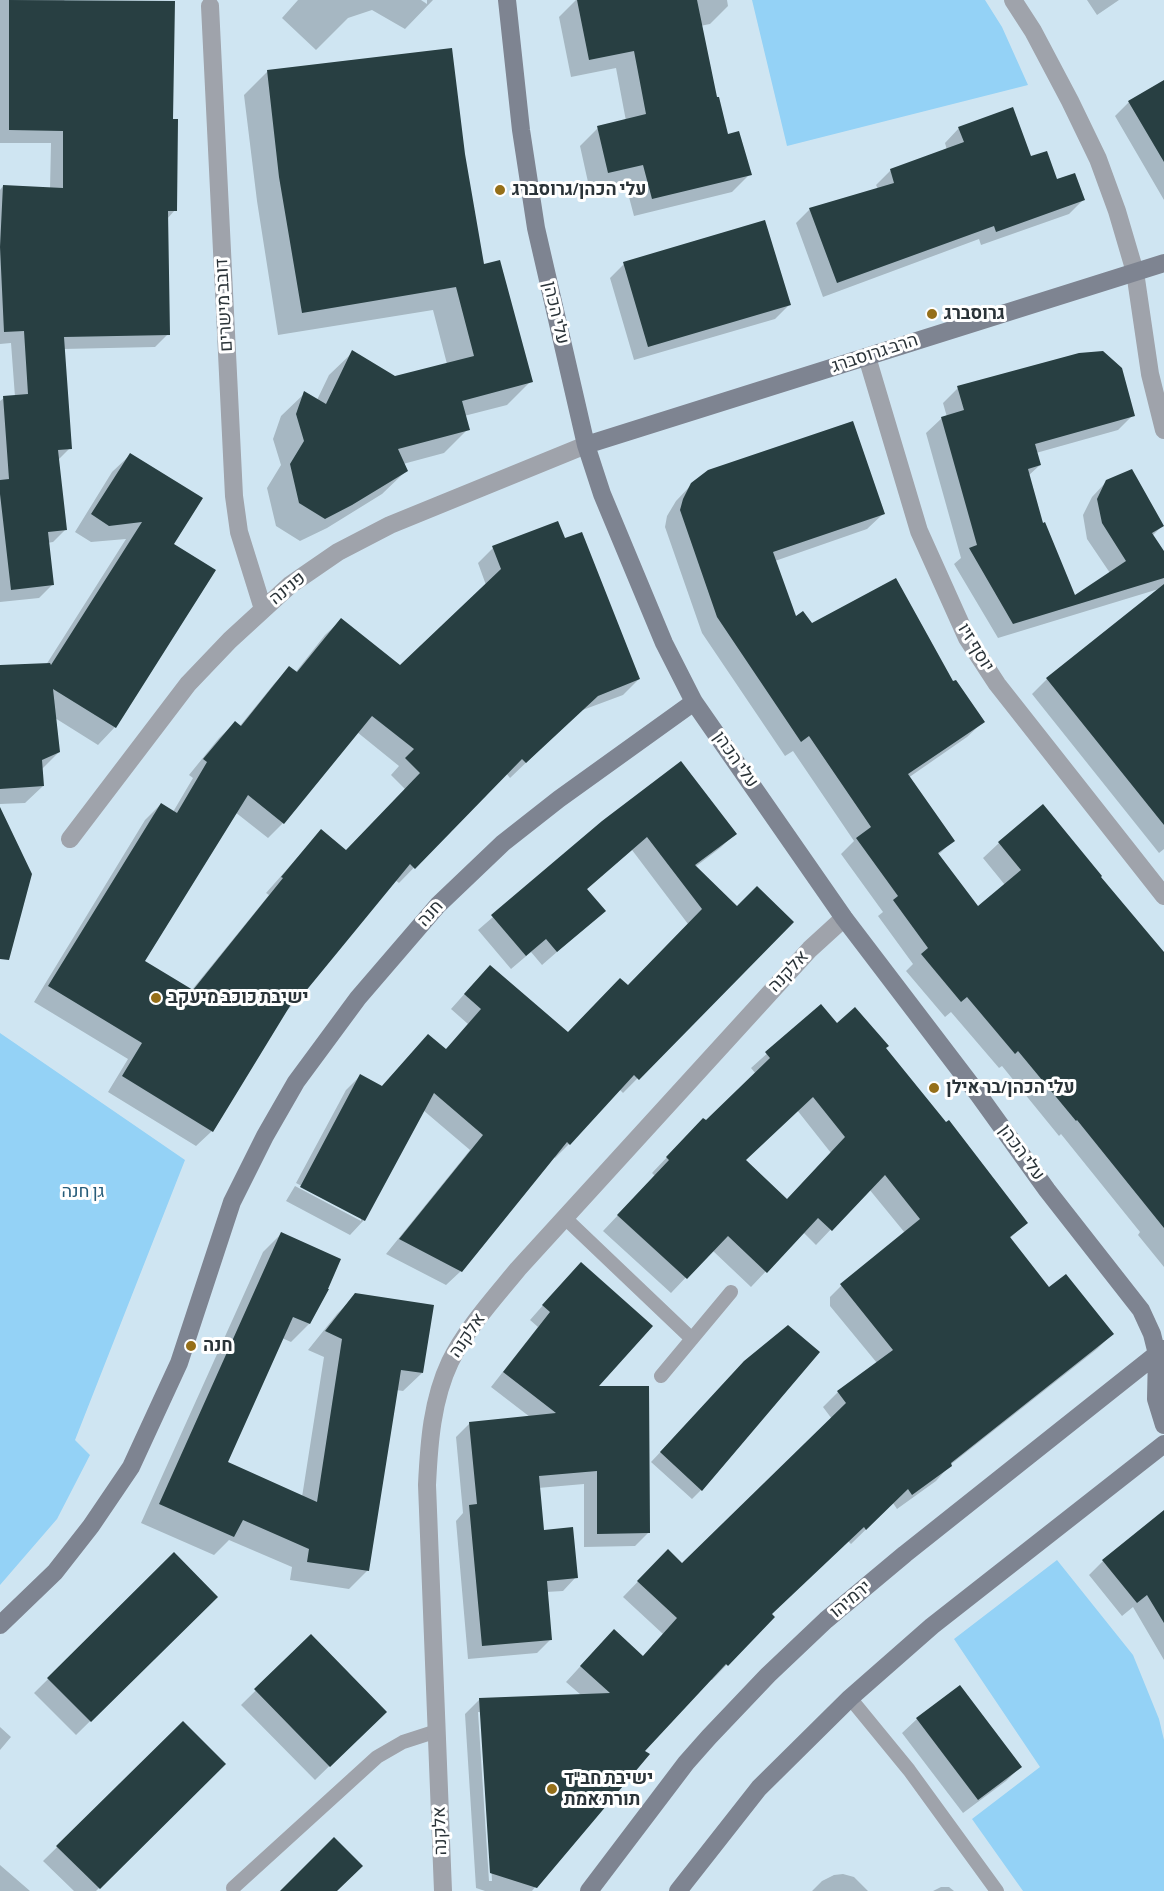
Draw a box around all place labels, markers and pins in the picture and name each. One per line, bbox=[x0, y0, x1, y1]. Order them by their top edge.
place label: עלי הכהן/גרוסברג bbox=[512, 179, 646, 201]
marker: עלי הכהן/גרוסברג bbox=[493, 183, 507, 197]
place label: גרוסברג bbox=[944, 303, 1005, 325]
marker: גרוסברג bbox=[925, 307, 939, 321]
place label: ישיבת כוכב מיעקב bbox=[168, 987, 309, 1009]
marker: ישיבת כוכב מיעקב bbox=[149, 991, 163, 1005]
place label: עלי הכהן/בר אילן bbox=[946, 1077, 1075, 1099]
marker: עלי הכהן/בר אילן bbox=[927, 1081, 941, 1095]
place label: חנה bbox=[203, 1335, 233, 1357]
marker: חנה bbox=[184, 1339, 198, 1353]
place label: ישיבת חב"ד תורת אמת bbox=[564, 1768, 653, 1810]
marker: ישיבת חב"ד תורת אמת bbox=[545, 1782, 559, 1796]

